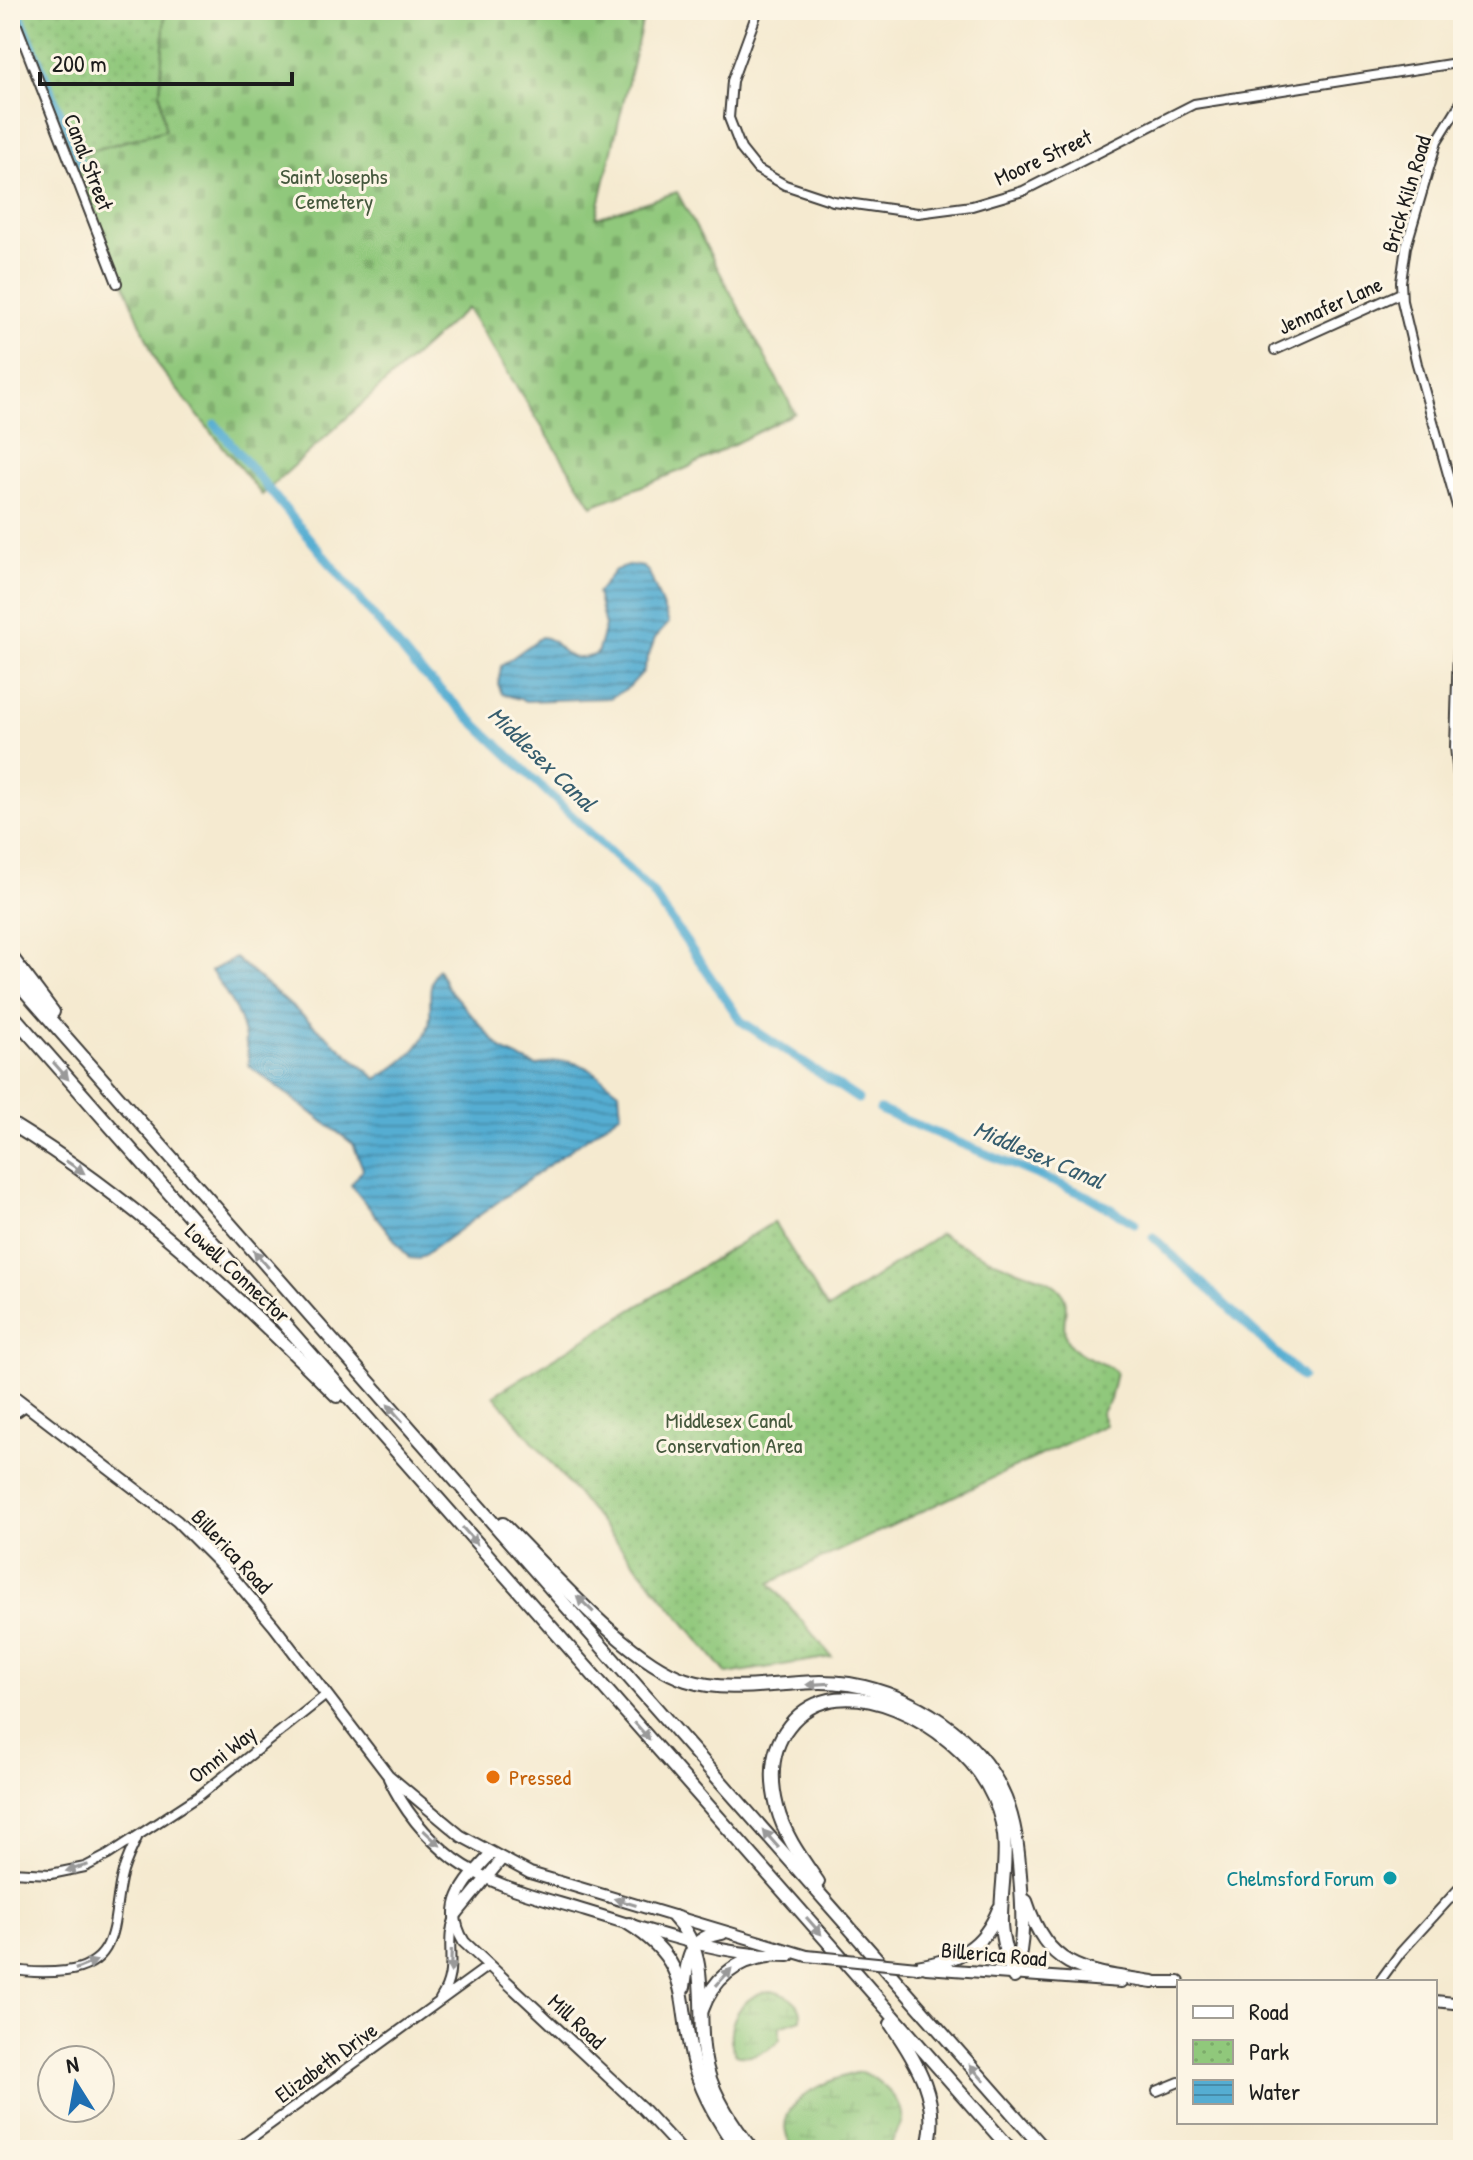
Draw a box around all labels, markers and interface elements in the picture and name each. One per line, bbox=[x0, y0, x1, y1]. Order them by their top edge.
scale bar bbox=[40, 36, 292, 86]
text: 200 m bbox=[52, 47, 107, 79]
street label: Canal Street bbox=[57, 109, 121, 215]
street label: Moore Street bbox=[989, 121, 1097, 193]
street label: Brick Kiln Road bbox=[1374, 132, 1438, 256]
park label: Saint Josephs Cemetery bbox=[280, 161, 388, 216]
street label: Jennafer Lane bbox=[1273, 269, 1387, 341]
water label: Middlesex Canal bbox=[482, 699, 605, 819]
one-way arrow bbox=[52, 1062, 70, 1081]
water label: Middlesex Canal bbox=[969, 1112, 1111, 1197]
one-way arrow bbox=[64, 1159, 85, 1174]
street label: Lowell Connector bbox=[179, 1216, 297, 1330]
one-way arrow bbox=[253, 1250, 270, 1270]
one-way arrow bbox=[387, 1403, 405, 1422]
park label: Middlesex Canal Conservation Area bbox=[656, 1405, 803, 1460]
street label: Billerica Road bbox=[185, 1502, 279, 1600]
one-way arrow bbox=[461, 1526, 478, 1546]
one-way arrow bbox=[576, 1595, 595, 1613]
one-way arrow bbox=[805, 1678, 830, 1691]
street label: Omni Way bbox=[182, 1718, 262, 1790]
one-way arrow bbox=[633, 1721, 650, 1741]
place label: Pressed bbox=[509, 1762, 572, 1792]
marker: Pressed bbox=[484, 1768, 502, 1786]
one-way arrow bbox=[422, 1829, 441, 1847]
one-way arrow bbox=[763, 1829, 780, 1849]
one-way arrow bbox=[65, 1862, 89, 1875]
place label: Chelmsford Forum bbox=[1226, 1863, 1374, 1893]
marker: Chelmsford Forum bbox=[1381, 1869, 1399, 1887]
one-way arrow bbox=[612, 1895, 636, 1908]
one-way arrow bbox=[804, 1917, 822, 1936]
street label: Billerica Road bbox=[940, 1934, 1049, 1974]
one-way arrow bbox=[445, 1949, 458, 1974]
one-way arrow bbox=[74, 1958, 98, 1971]
one-way arrow bbox=[715, 1967, 733, 1986]
legend bbox=[1177, 1980, 1437, 2124]
street label: Mill Road bbox=[542, 1987, 613, 2056]
text: Road bbox=[1249, 1995, 1288, 2027]
street label: Elizabeth Drive bbox=[269, 2015, 383, 2109]
text: Park bbox=[1249, 2035, 1289, 2067]
north arrow bbox=[36, 2044, 116, 2124]
text: N bbox=[64, 2048, 81, 2080]
one-way arrow bbox=[969, 2063, 987, 2082]
text: Water bbox=[1249, 2075, 1300, 2107]

